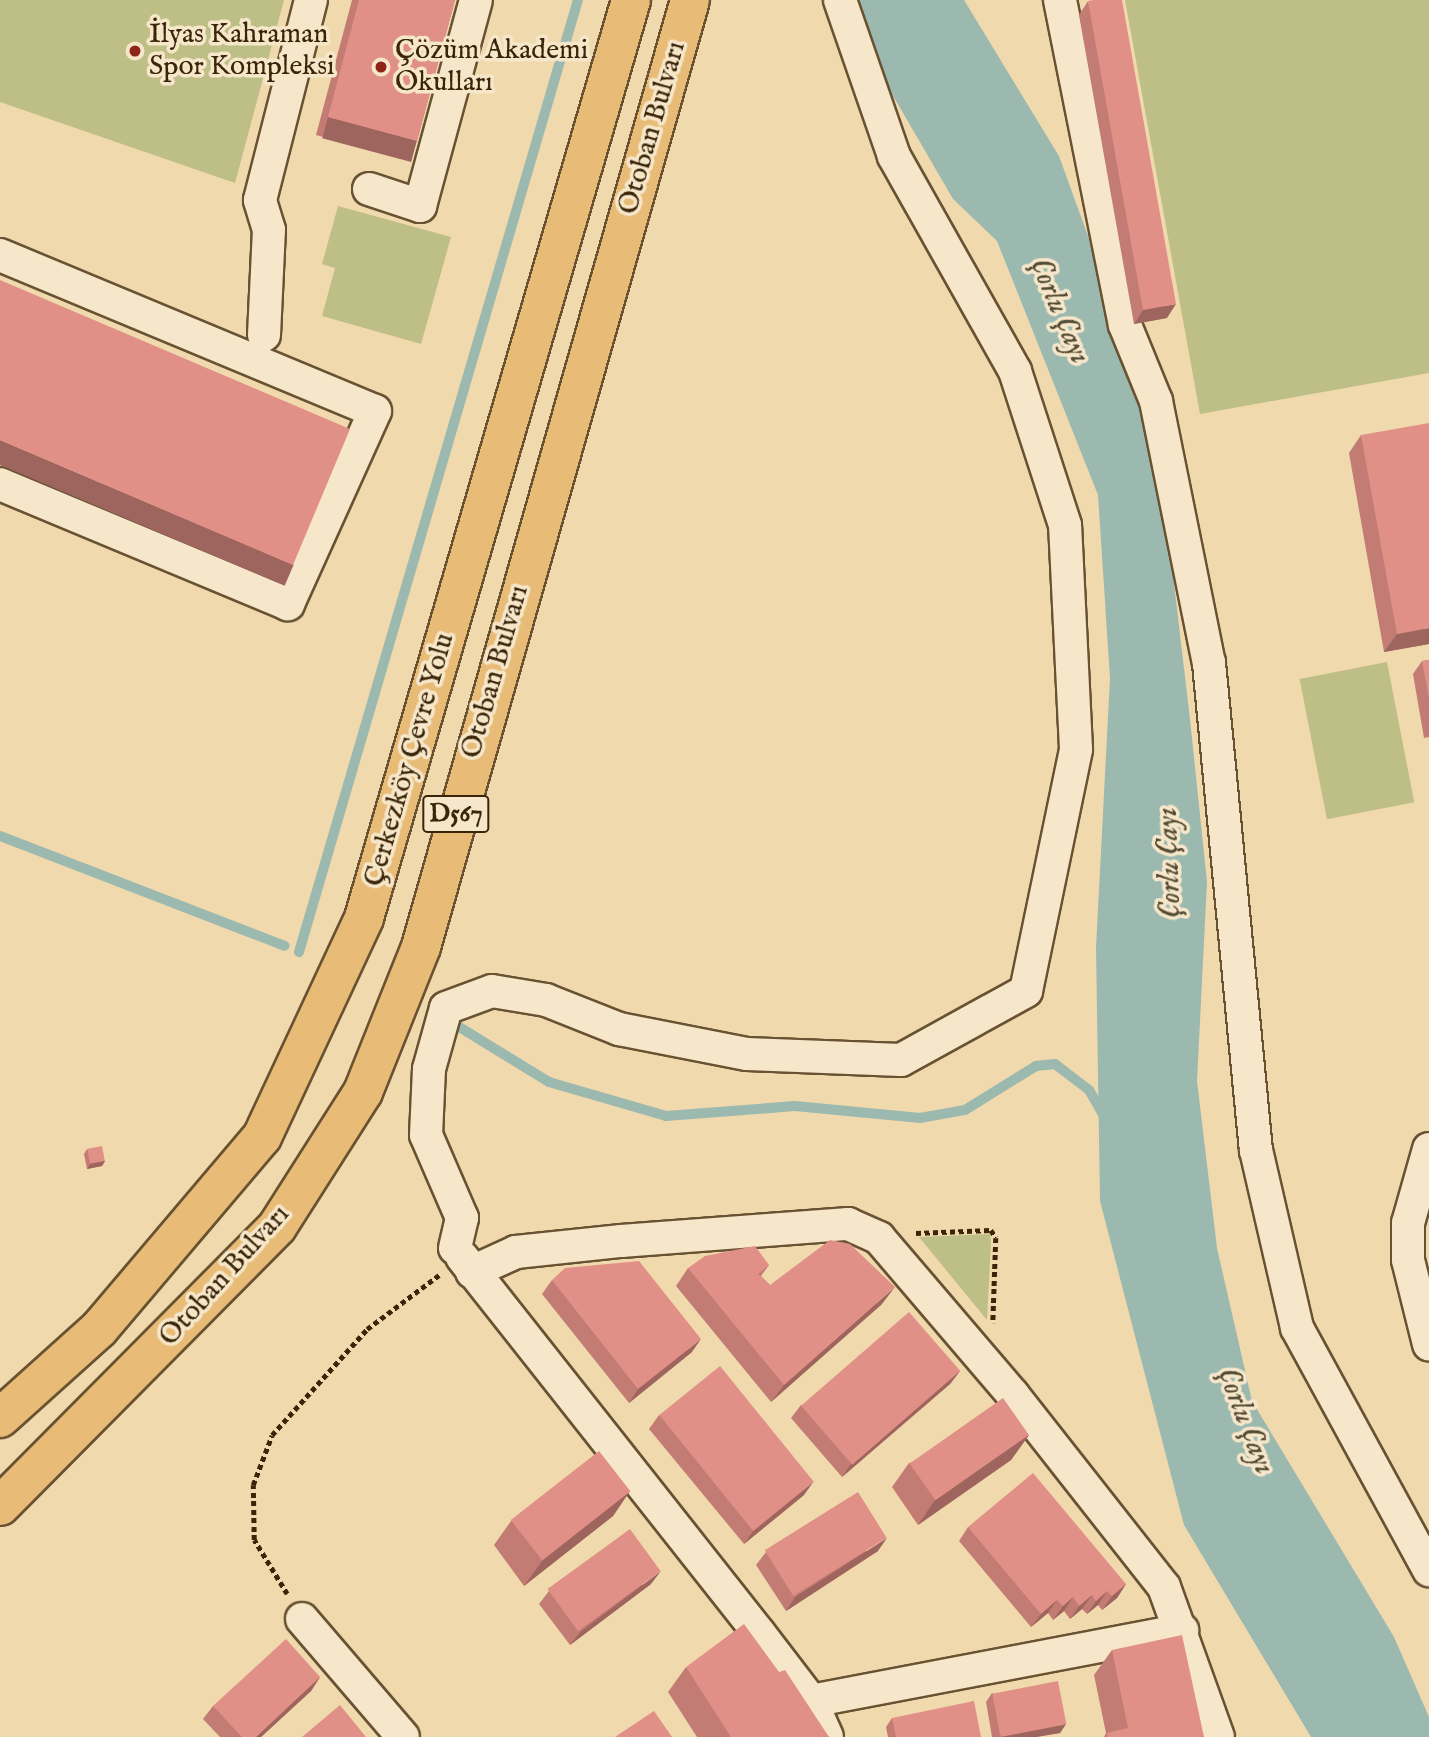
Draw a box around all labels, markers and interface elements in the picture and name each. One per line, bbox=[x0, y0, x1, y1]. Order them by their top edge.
place label: İlyas Kahraman Spor Kompleksi bbox=[149, 18, 335, 84]
place label: Çözüm Akademi Okulları bbox=[395, 34, 588, 100]
street label: Otoban Bulvarı bbox=[612, 38, 694, 218]
marker: İlyas Kahraman Spor Kompleksi bbox=[127, 43, 143, 59]
marker: Çözüm Akademi Okulları bbox=[373, 59, 389, 75]
water label: Çorlu Çayı bbox=[1021, 253, 1097, 369]
street label: Otoban Bulvarı bbox=[455, 582, 537, 762]
street label: Çerkezköy Çevre Yolu bbox=[358, 629, 462, 891]
road number: D567 bbox=[421, 792, 491, 836]
water label: Çorlu Çayı bbox=[1150, 807, 1190, 919]
street label: Otoban Bulvarı bbox=[153, 1198, 297, 1354]
water label: Çorlu Çayı bbox=[1208, 1363, 1282, 1479]

